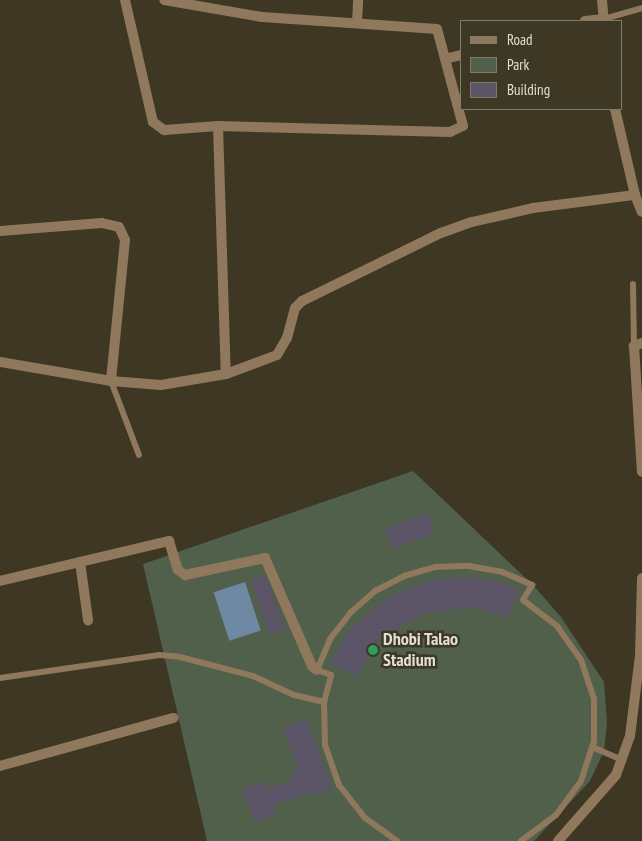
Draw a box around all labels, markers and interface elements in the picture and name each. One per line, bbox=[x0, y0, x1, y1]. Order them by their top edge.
legend bbox=[460, 20, 622, 110]
text: Road bbox=[507, 30, 533, 49]
text: Park bbox=[507, 55, 529, 74]
text: Building bbox=[507, 80, 550, 99]
place label: Dhobi Talao Stadium bbox=[383, 629, 459, 672]
marker: Dhobi Talao Stadium bbox=[367, 644, 379, 656]

